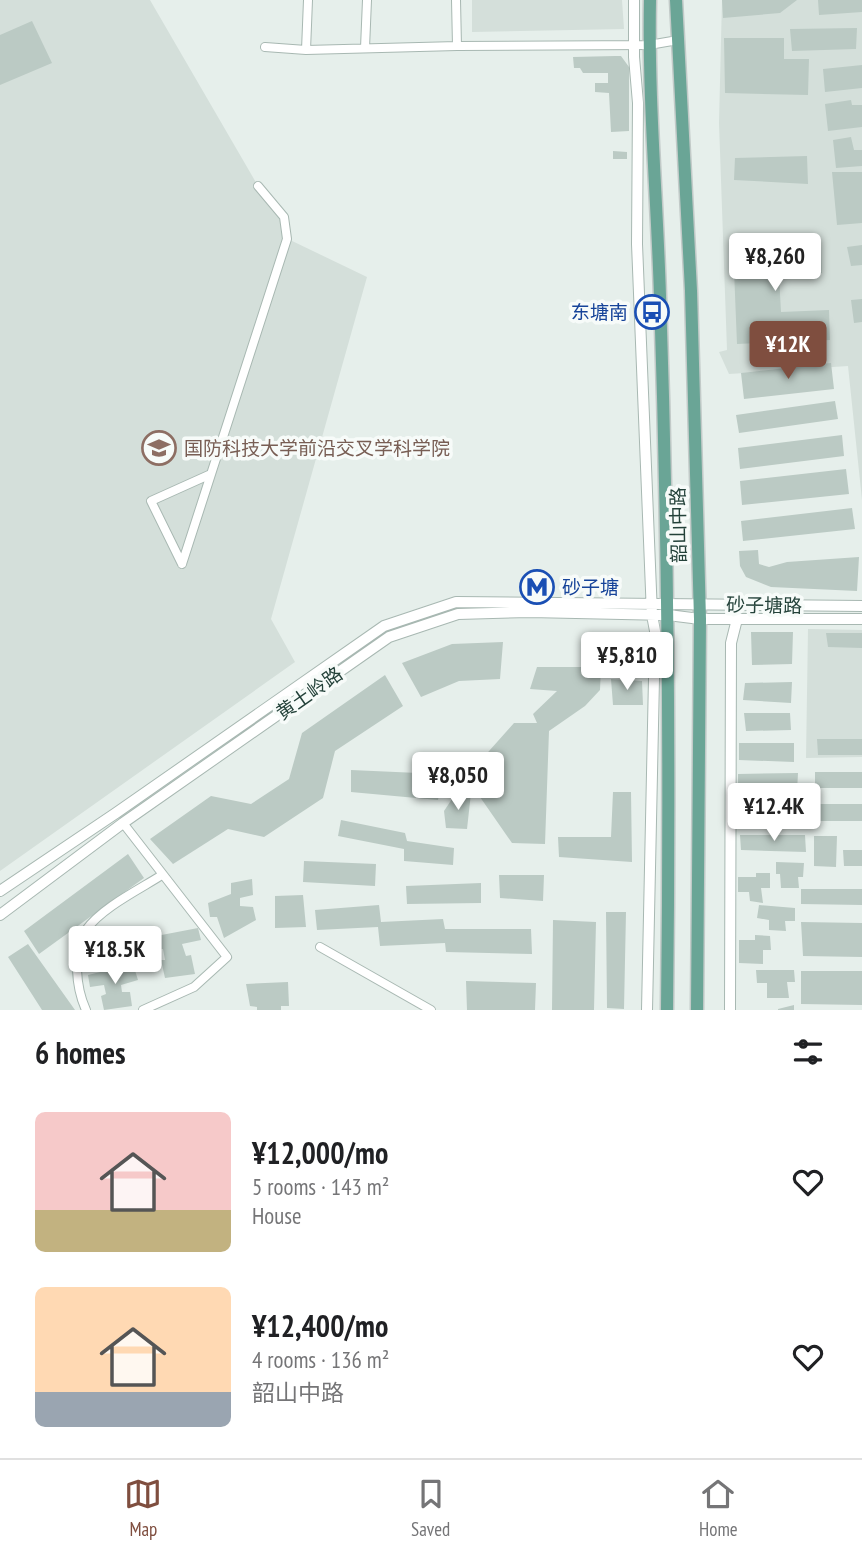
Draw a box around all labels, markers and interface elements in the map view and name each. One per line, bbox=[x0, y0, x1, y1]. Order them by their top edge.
pin: ¥8,260 bbox=[718, 233, 832, 293]
text: ¥8,260 bbox=[745, 241, 805, 270]
bus stop icon: 东塘南 bbox=[633, 293, 671, 331]
place label: 东塘南 bbox=[571, 300, 628, 324]
pin: ¥12K bbox=[747, 322, 829, 381]
text: ¥12K bbox=[766, 329, 810, 358]
school or university icon: 国防科技大学前沿交叉学科学院 bbox=[140, 429, 178, 467]
place label: 国防科技大学前沿交叉学科学院 bbox=[184, 436, 450, 460]
street label: 韶山中路 bbox=[665, 487, 691, 563]
metro station icon: 砂子塘 bbox=[518, 568, 556, 606]
place label: 砂子塘 bbox=[562, 575, 619, 599]
street label: 砂子塘路 bbox=[726, 592, 802, 618]
pin: ¥5,810 bbox=[570, 632, 684, 692]
text: ¥5,810 bbox=[597, 640, 657, 669]
street label: 黄土岭路 bbox=[271, 661, 347, 725]
pin: ¥8,050 bbox=[401, 752, 515, 812]
text: ¥8,050 bbox=[428, 760, 488, 789]
pin: ¥12.4K bbox=[717, 784, 831, 843]
text: ¥12.4K bbox=[744, 791, 804, 820]
pin: ¥18.5K bbox=[58, 926, 172, 986]
text: ¥18.5K bbox=[85, 934, 145, 963]
text: 6 homes bbox=[35, 1033, 126, 1072]
icon: filters bbox=[789, 1033, 827, 1071]
text: ¥12,000/mo bbox=[252, 1133, 388, 1172]
icon: home bbox=[91, 1140, 175, 1224]
icon: heart bbox=[789, 1163, 827, 1201]
text: 5 rooms · 143 m² bbox=[252, 1172, 389, 1201]
text: House bbox=[252, 1201, 302, 1230]
text: ¥12,400/mo bbox=[252, 1306, 388, 1345]
icon: home bbox=[91, 1315, 175, 1399]
icon: heart bbox=[789, 1338, 827, 1376]
text: 4 rooms · 136 m² bbox=[252, 1345, 389, 1374]
text: 韶山中路 bbox=[252, 1378, 344, 1407]
tab: Map bbox=[124, 1475, 162, 1541]
tab: Saved bbox=[411, 1475, 450, 1541]
tab: Home bbox=[699, 1475, 738, 1541]

